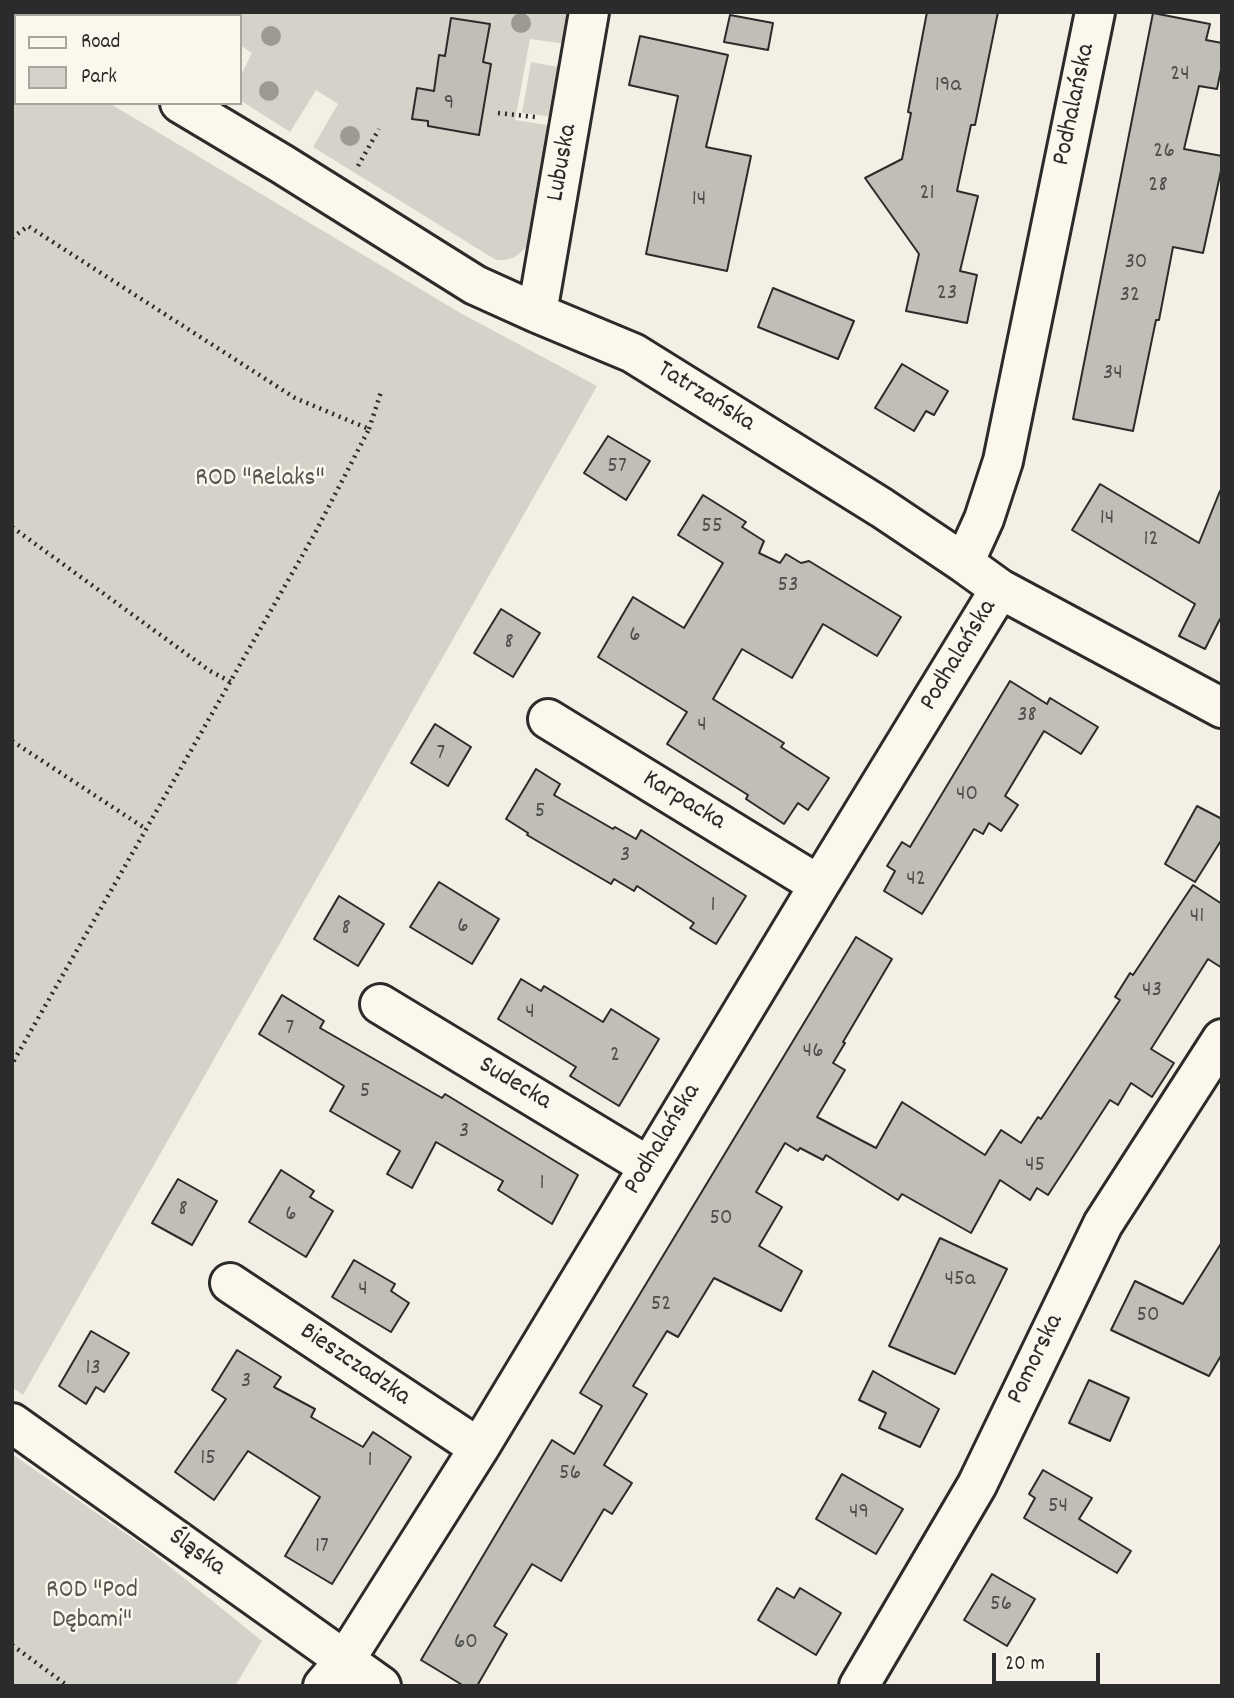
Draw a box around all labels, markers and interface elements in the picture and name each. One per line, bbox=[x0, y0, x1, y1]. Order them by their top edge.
legend bbox=[14, 14, 242, 105]
text: Road bbox=[81, 28, 120, 58]
street label: Podhalańska bbox=[1048, 41, 1104, 169]
house number: 24 bbox=[1170, 62, 1190, 90]
text: Park bbox=[81, 63, 117, 93]
house number: 19a bbox=[935, 73, 961, 101]
house number: 9 bbox=[444, 91, 454, 119]
street label: Lubuska bbox=[542, 122, 586, 204]
house number: 26 bbox=[1153, 139, 1175, 167]
house number: 28 bbox=[1148, 173, 1168, 201]
house number: 21 bbox=[919, 181, 935, 209]
house number: 14 bbox=[692, 187, 706, 215]
house number: 30 bbox=[1125, 250, 1147, 278]
house number: 23 bbox=[937, 281, 957, 309]
house number: 32 bbox=[1120, 283, 1140, 311]
street label: Tatrzańska bbox=[650, 356, 760, 440]
house number: 34 bbox=[1103, 361, 1123, 389]
house number: 57 bbox=[607, 454, 627, 482]
park label: ROD "Relaks" bbox=[195, 464, 325, 496]
house number: 14 bbox=[1100, 506, 1114, 534]
house number: 55 bbox=[701, 514, 723, 542]
house number: 12 bbox=[1143, 527, 1159, 555]
house number: 53 bbox=[778, 573, 798, 601]
street label: Podhalańska bbox=[915, 595, 1005, 717]
house number: 6 bbox=[629, 623, 641, 651]
house number: 8 bbox=[504, 630, 514, 658]
house number: 38 bbox=[1017, 703, 1037, 731]
house number: 4 bbox=[697, 713, 707, 741]
house number: 7 bbox=[437, 741, 445, 769]
street label: Karpacka bbox=[636, 765, 730, 839]
house number: 40 bbox=[956, 782, 978, 810]
house number: 5 bbox=[535, 799, 545, 827]
house number: 3 bbox=[620, 843, 630, 871]
house number: 42 bbox=[906, 867, 926, 895]
house number: 1 bbox=[710, 893, 716, 921]
house number: 41 bbox=[1190, 904, 1204, 932]
house number: 6 bbox=[457, 914, 469, 942]
house number: 8 bbox=[341, 916, 351, 944]
house number: 43 bbox=[1142, 978, 1162, 1006]
house number: 4 bbox=[525, 1000, 535, 1028]
house number: 7 bbox=[286, 1016, 294, 1044]
house number: 46 bbox=[803, 1039, 823, 1067]
house number: 2 bbox=[610, 1043, 620, 1071]
street label: Sudecka bbox=[472, 1051, 556, 1119]
house number: 5 bbox=[360, 1079, 370, 1107]
street label: Podhalańska bbox=[619, 1079, 709, 1201]
house number: 3 bbox=[459, 1119, 469, 1147]
house number: 45 bbox=[1025, 1153, 1045, 1181]
house number: 1 bbox=[539, 1171, 545, 1199]
house number: 8 bbox=[178, 1197, 188, 1225]
house number: 6 bbox=[285, 1202, 297, 1230]
house number: 50 bbox=[709, 1206, 733, 1234]
house number: 45a bbox=[945, 1267, 975, 1295]
house number: 4 bbox=[358, 1277, 368, 1305]
house number: 52 bbox=[651, 1292, 671, 1320]
house number: 50 bbox=[1136, 1303, 1160, 1331]
street label: Pomorska bbox=[1002, 1310, 1072, 1410]
street label: Bieszczadzka bbox=[293, 1318, 415, 1414]
house number: 13 bbox=[85, 1356, 101, 1384]
house number: 3 bbox=[241, 1369, 251, 1397]
house number: 15 bbox=[200, 1446, 216, 1474]
house number: 1 bbox=[367, 1448, 373, 1476]
house number: 56 bbox=[559, 1461, 581, 1489]
house number: 54 bbox=[1048, 1494, 1068, 1522]
house number: 49 bbox=[849, 1500, 869, 1528]
street label: Śląska bbox=[162, 1523, 230, 1585]
house number: 17 bbox=[315, 1534, 329, 1562]
park label: ROD "Pod Dębami" bbox=[46, 1576, 138, 1638]
house number: 56 bbox=[990, 1592, 1012, 1620]
house number: 60 bbox=[454, 1630, 478, 1658]
scale bar bbox=[996, 1638, 1104, 1682]
text: 20 m bbox=[1005, 1650, 1045, 1680]

